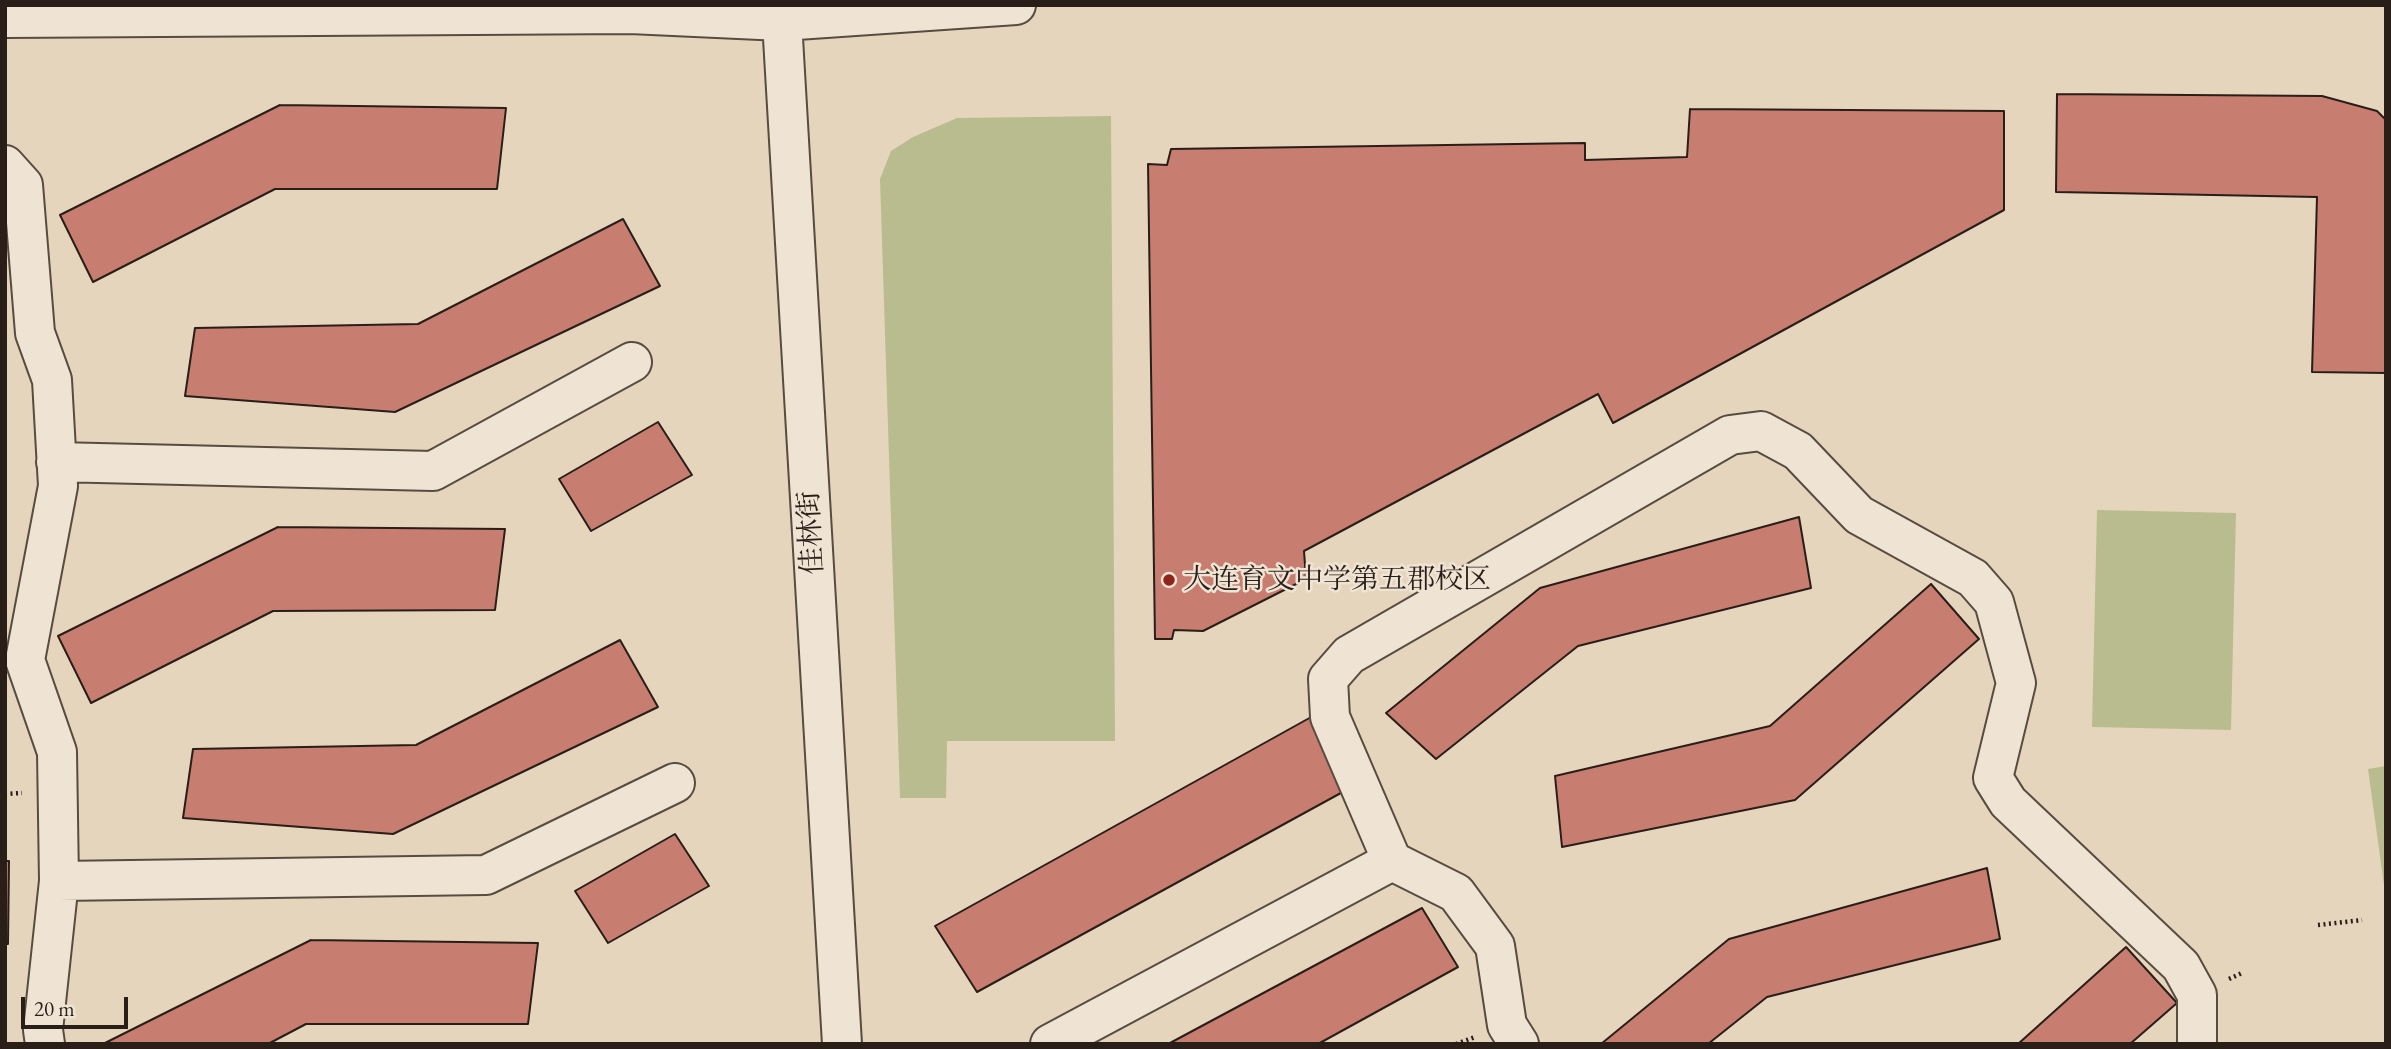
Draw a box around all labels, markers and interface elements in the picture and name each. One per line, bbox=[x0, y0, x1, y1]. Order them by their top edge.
street label: 佳林街 bbox=[793, 490, 831, 576]
place label: 大连育文中学第五郡校区 bbox=[1183, 563, 1491, 597]
marker: 大连育文中学第五郡校区 bbox=[1161, 572, 1177, 588]
scale bar bbox=[24, 982, 131, 1026]
text: 20 m bbox=[34, 995, 75, 1022]

